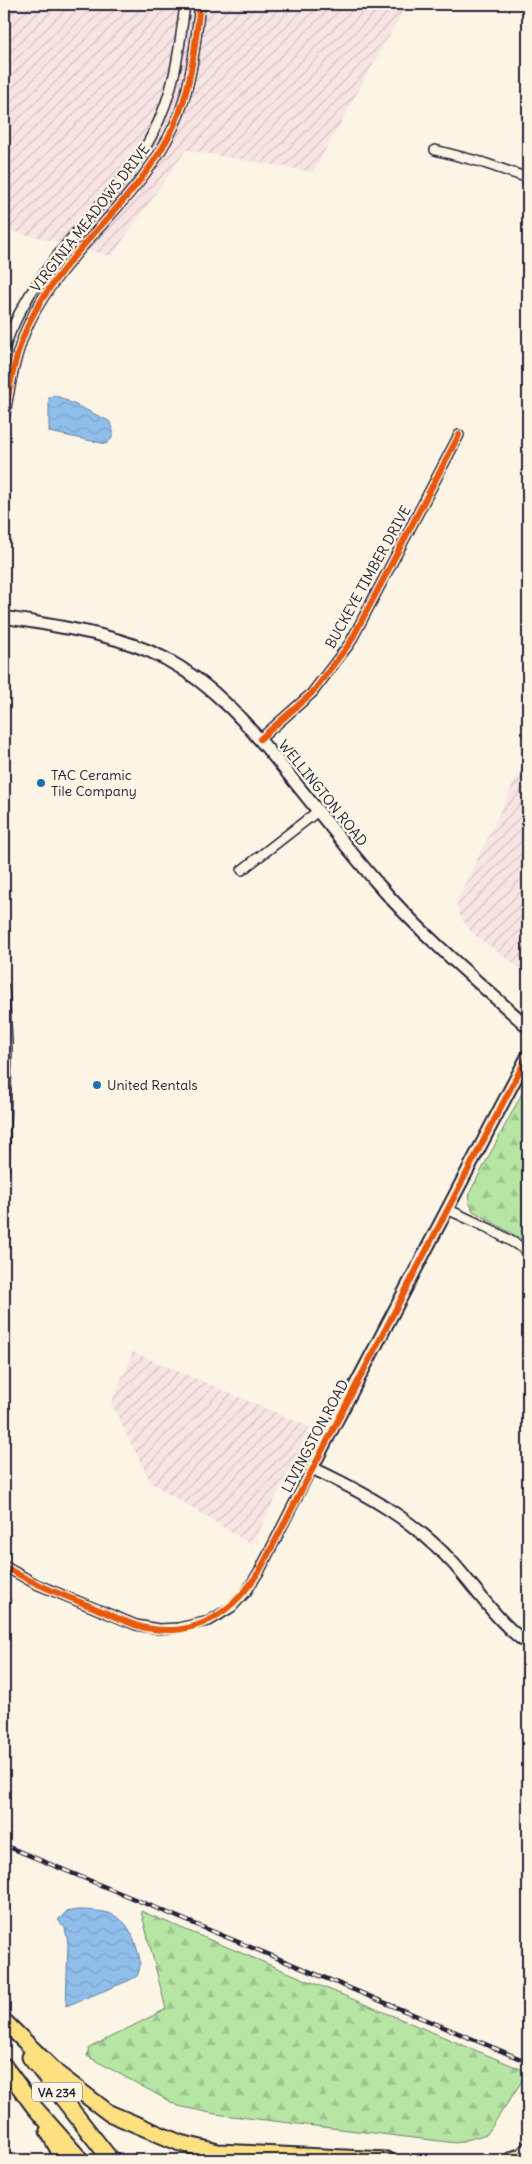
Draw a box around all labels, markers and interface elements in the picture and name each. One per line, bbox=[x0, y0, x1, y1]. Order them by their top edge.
street label: VIRGINIA MEADOWS DRIVE bbox=[27, 140, 153, 296]
street label: BUCKEYE TIMBER DRIVE bbox=[321, 502, 415, 652]
street label: WELLINGTON ROAD bbox=[275, 736, 371, 850]
place label: TAC Ceramic Tile Company bbox=[51, 766, 137, 800]
marker: TAC Ceramic Tile Company bbox=[35, 777, 47, 789]
place label: United Rentals bbox=[107, 1076, 198, 1094]
marker: United Rentals bbox=[91, 1079, 103, 1091]
street label: LIVINGSTON ROAD bbox=[278, 1376, 352, 1496]
road number: VA 234 bbox=[32, 2082, 82, 2102]

